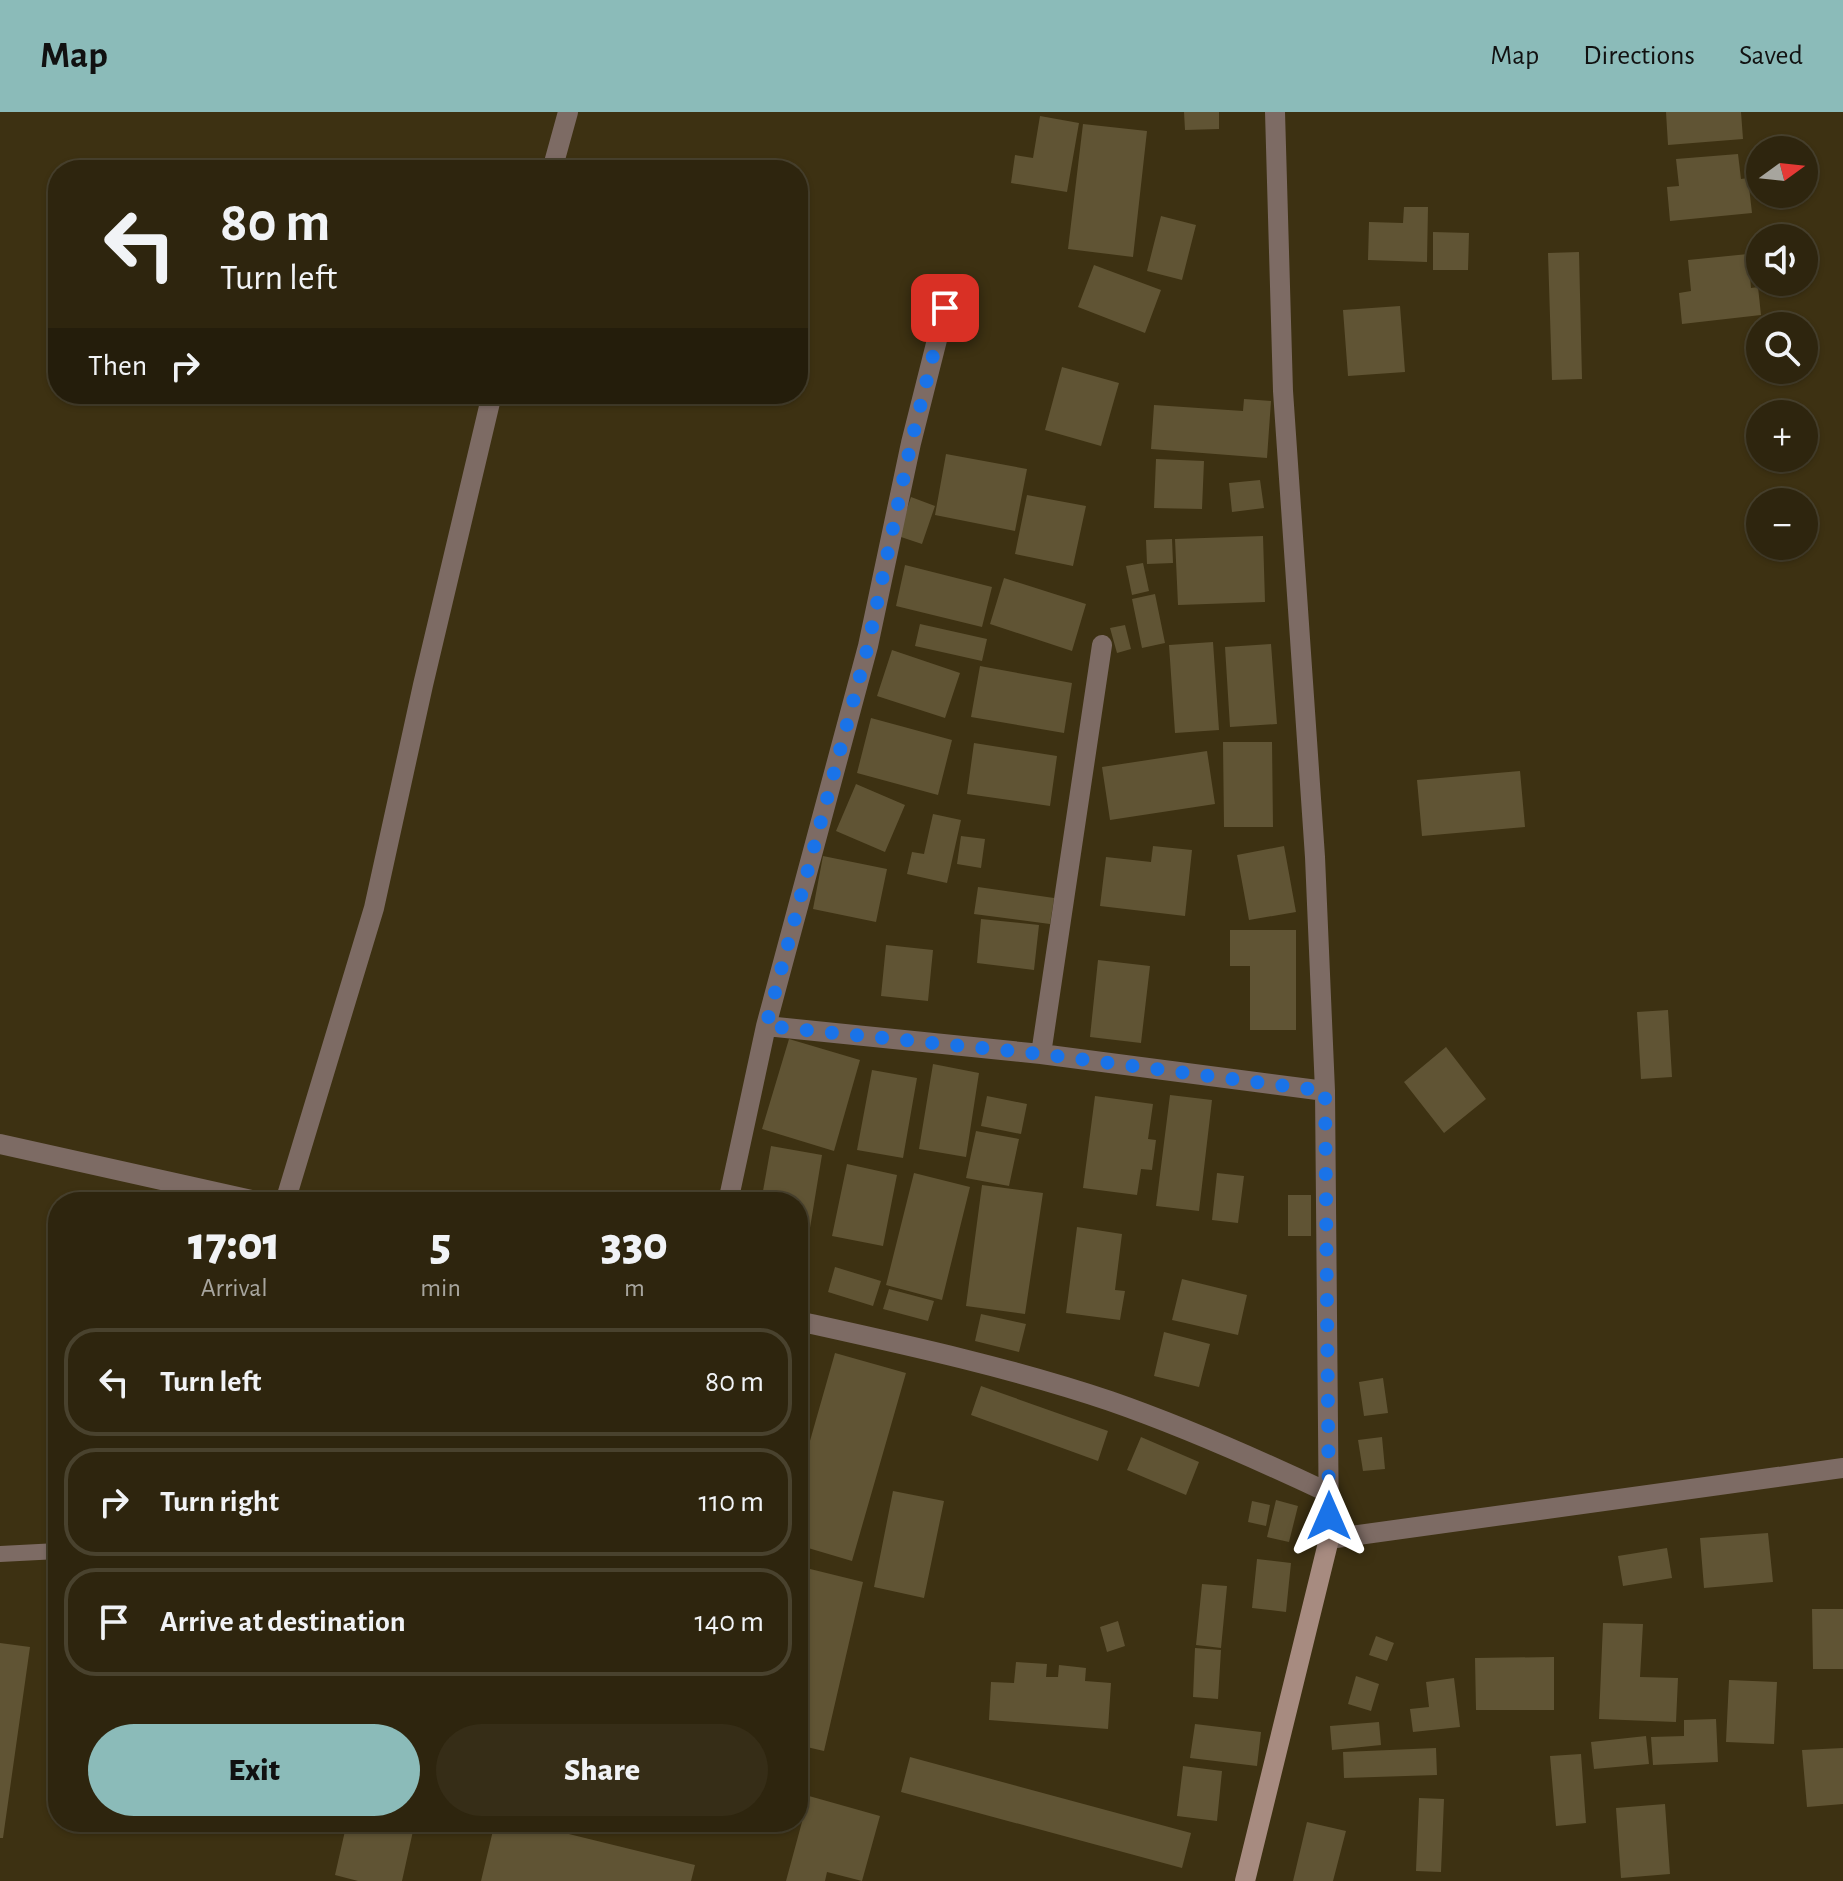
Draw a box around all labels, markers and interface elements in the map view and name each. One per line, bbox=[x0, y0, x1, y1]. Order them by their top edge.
text: Map bbox=[40, 37, 108, 75]
text: Map bbox=[1490, 42, 1539, 70]
text: Directions bbox=[1583, 42, 1695, 70]
text: Saved bbox=[1739, 42, 1803, 70]
north arrow bbox=[1746, 136, 1818, 208]
map controls bbox=[1746, 136, 1818, 560]
icon: left bbox=[88, 192, 192, 296]
text: 80 m bbox=[220, 195, 330, 251]
button: sound bbox=[1746, 224, 1818, 296]
text: Turn left bbox=[220, 260, 337, 296]
pin bbox=[911, 274, 979, 342]
icon: arrive bbox=[923, 286, 967, 330]
button: search bbox=[1746, 312, 1818, 384]
icon: right bbox=[163, 344, 207, 388]
text: Then bbox=[88, 351, 147, 381]
button: + bbox=[1746, 400, 1818, 472]
button: − bbox=[1746, 488, 1818, 560]
text: 17:01 bbox=[188, 1221, 280, 1269]
text: 5 bbox=[430, 1221, 451, 1269]
text: 330 bbox=[601, 1221, 668, 1269]
text: Arrival bbox=[201, 1275, 268, 1301]
text: min bbox=[420, 1275, 461, 1301]
text: m bbox=[624, 1275, 645, 1301]
icon: left bbox=[92, 1360, 136, 1404]
text: Turn left bbox=[160, 1367, 261, 1397]
text: 80 m bbox=[705, 1367, 764, 1397]
position arrow bbox=[1287, 1474, 1371, 1558]
icon: right bbox=[92, 1480, 136, 1524]
text: Turn right bbox=[160, 1487, 279, 1517]
text: 110 m bbox=[699, 1487, 764, 1517]
icon: arrive bbox=[92, 1600, 136, 1644]
text: Arrive at destination bbox=[160, 1607, 406, 1637]
text: 140 m bbox=[694, 1607, 764, 1637]
button: Exit bbox=[88, 1724, 420, 1816]
button: Share bbox=[436, 1724, 768, 1816]

